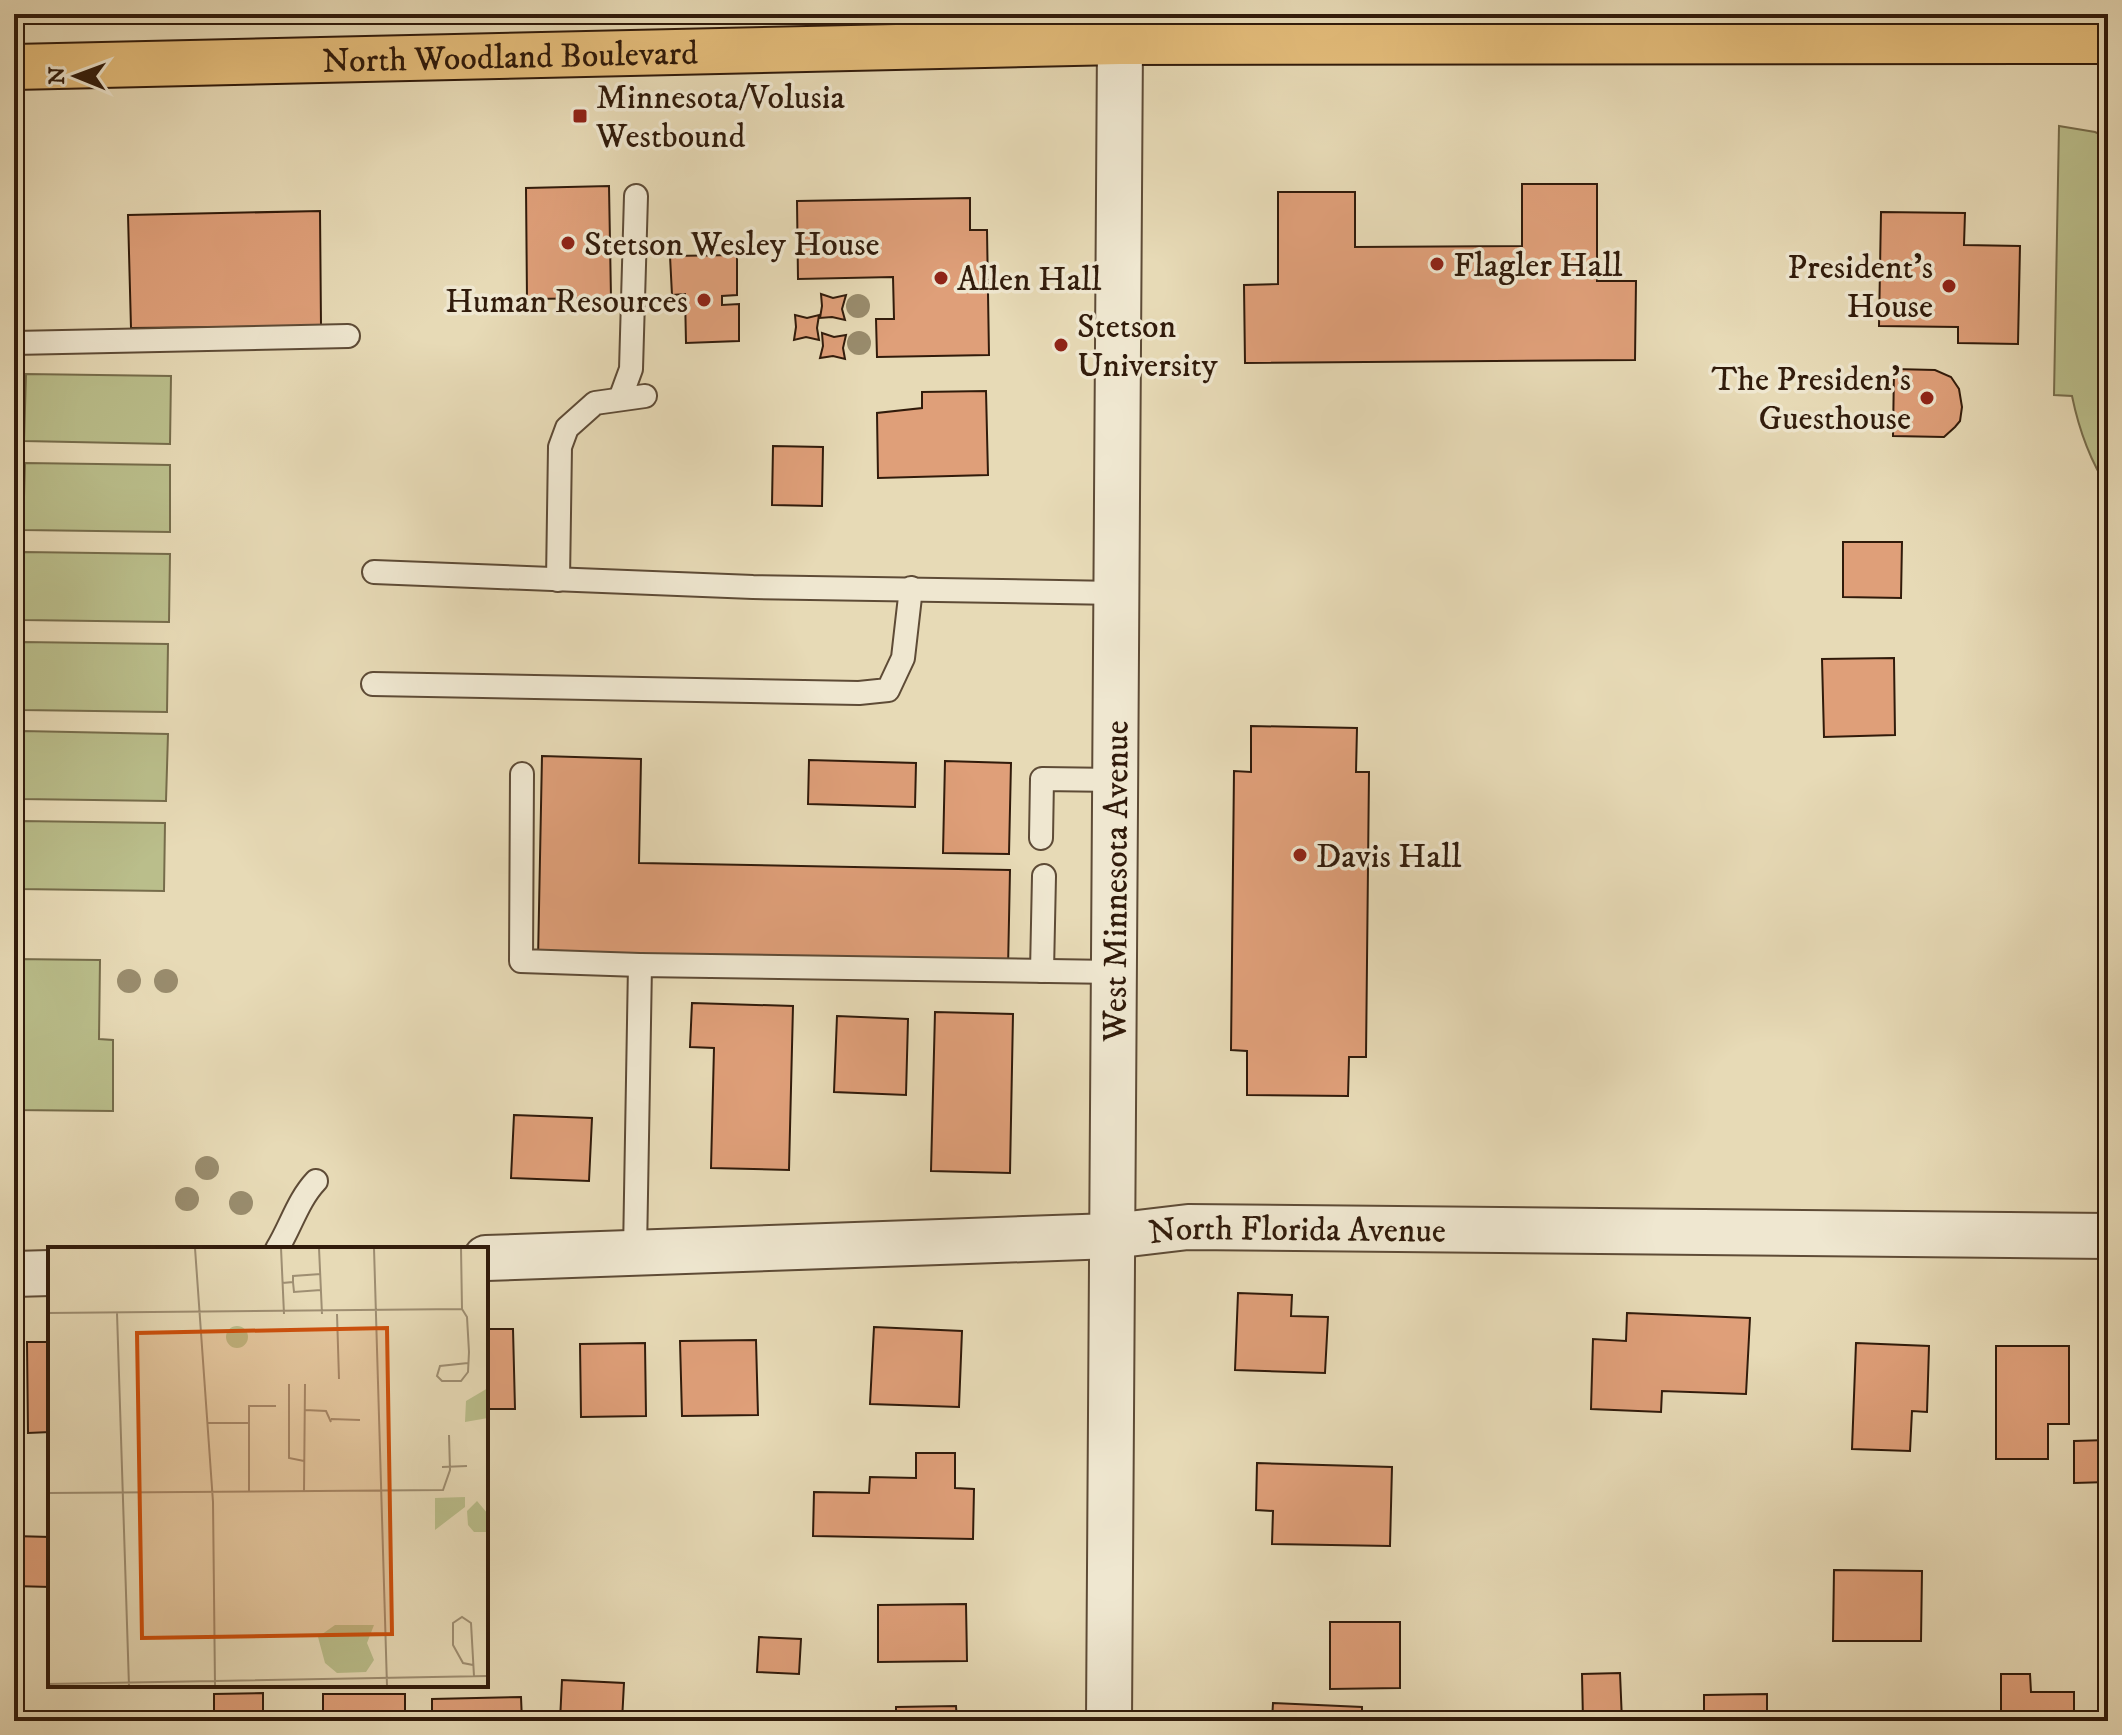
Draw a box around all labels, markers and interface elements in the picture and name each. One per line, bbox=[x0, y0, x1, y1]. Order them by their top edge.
street label: North Woodland Boulevard bbox=[321, 33, 698, 83]
north arrow bbox=[36, 36, 116, 116]
text: N bbox=[44, 66, 71, 85]
place label: Minnesota/Volusia Westbound bbox=[595, 77, 846, 158]
marker: Minnesota/Volusia Westbound bbox=[571, 107, 589, 125]
place label: Stetson Wesley House bbox=[584, 224, 880, 266]
marker: Stetson Wesley House bbox=[559, 234, 577, 252]
place label: Flagler Hall bbox=[1453, 245, 1623, 287]
place label: President's House bbox=[1787, 247, 1933, 328]
marker: Flagler Hall bbox=[1428, 255, 1446, 273]
place label: Allen Hall bbox=[957, 259, 1102, 301]
marker: Allen Hall bbox=[932, 269, 950, 287]
marker: President's House bbox=[1940, 277, 1958, 295]
place label: Human Resources bbox=[445, 281, 688, 323]
marker: Human Resources bbox=[695, 291, 713, 309]
place label: Stetson University bbox=[1077, 306, 1219, 387]
marker: Stetson University bbox=[1052, 336, 1070, 354]
place label: The Presiden's Guesthouse bbox=[1711, 359, 1911, 440]
marker: The Presiden's Guesthouse bbox=[1918, 389, 1936, 407]
street label: West Minnesota Avenue bbox=[1094, 720, 1139, 1043]
place label: Davis Hall bbox=[1316, 836, 1462, 878]
marker: Davis Hall bbox=[1291, 846, 1309, 864]
street label: North Florida Avenue bbox=[1146, 1208, 1446, 1255]
inset map bbox=[48, 1247, 488, 1687]

